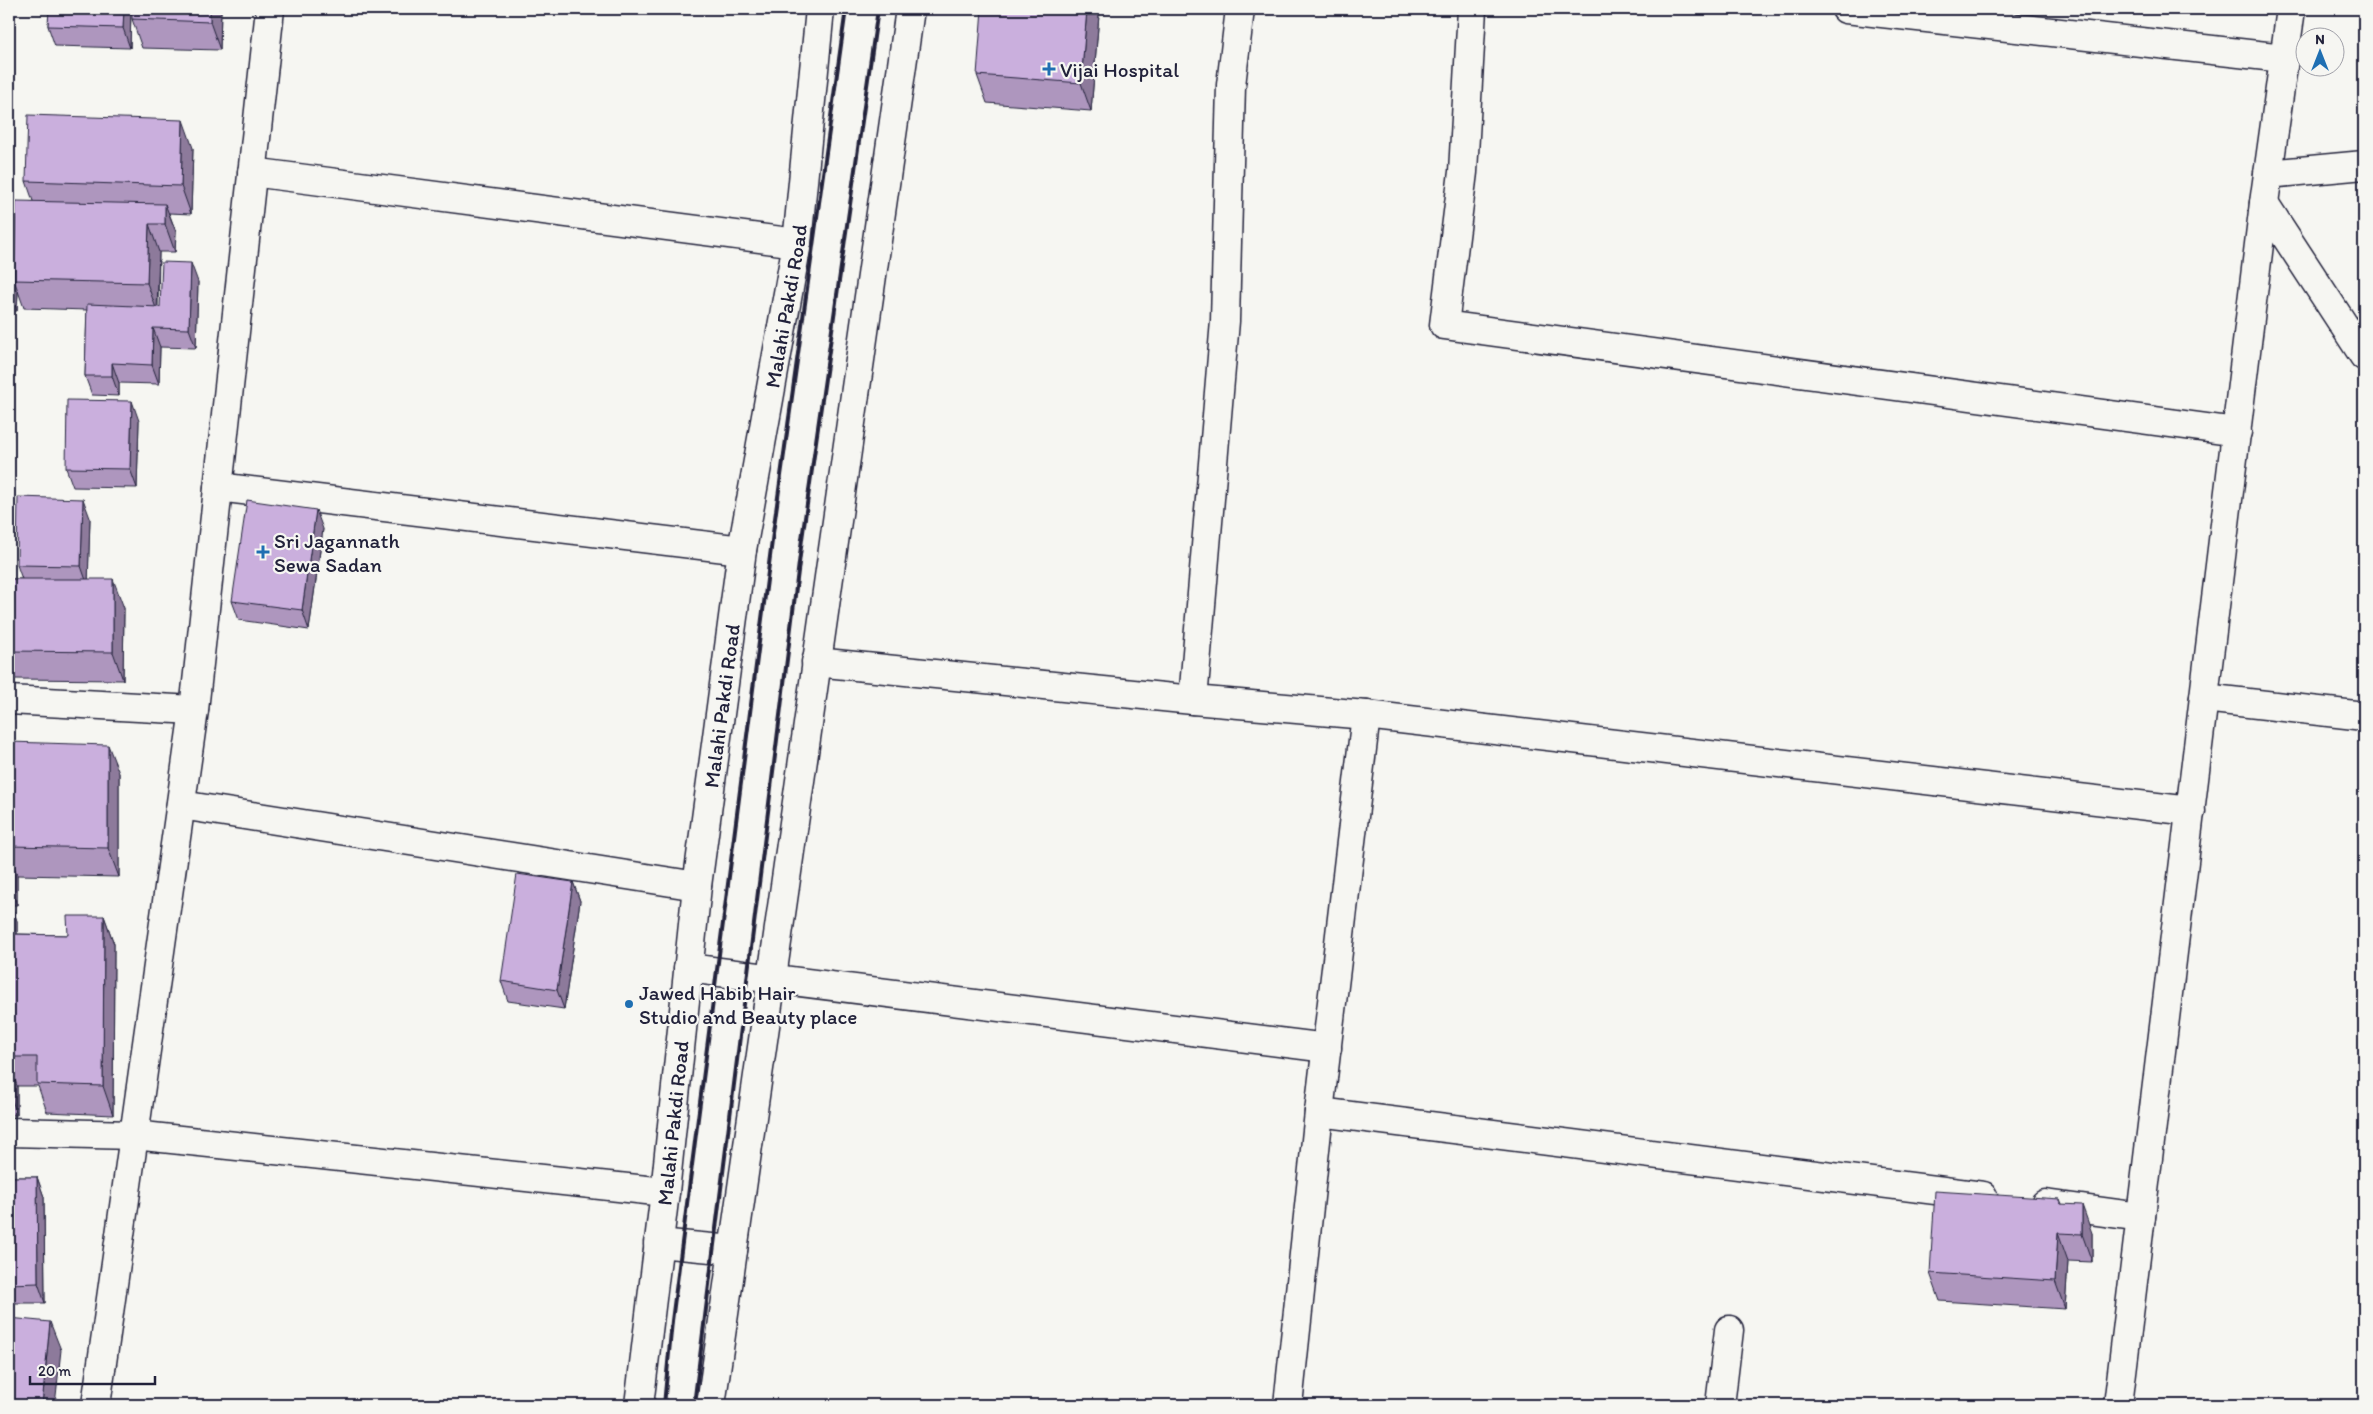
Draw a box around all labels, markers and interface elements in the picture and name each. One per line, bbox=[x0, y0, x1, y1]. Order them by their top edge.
north arrow bbox=[2296, 28, 2346, 78]
text: N bbox=[2315, 31, 2325, 48]
place label: Vijai Hospital bbox=[1060, 57, 1179, 82]
marker: Vijai Hospital bbox=[1042, 62, 1056, 76]
street label: Malahi Pakdi Road bbox=[759, 223, 811, 390]
place label: Sri Jagannath Sewa Sadan bbox=[274, 528, 400, 577]
marker: Sri Jagannath Sewa Sadan bbox=[256, 545, 270, 559]
street label: Malahi Pakdi Road bbox=[698, 622, 744, 789]
place label: Jawed Habib Hair Studio and Beauty place bbox=[639, 980, 857, 1029]
marker: Jawed Habib Hair Studio and Beauty place bbox=[623, 998, 635, 1010]
street label: Malahi Pakdi Road bbox=[651, 1039, 693, 1207]
scale bar bbox=[30, 1354, 155, 1386]
text: 20 m bbox=[38, 1362, 72, 1380]

